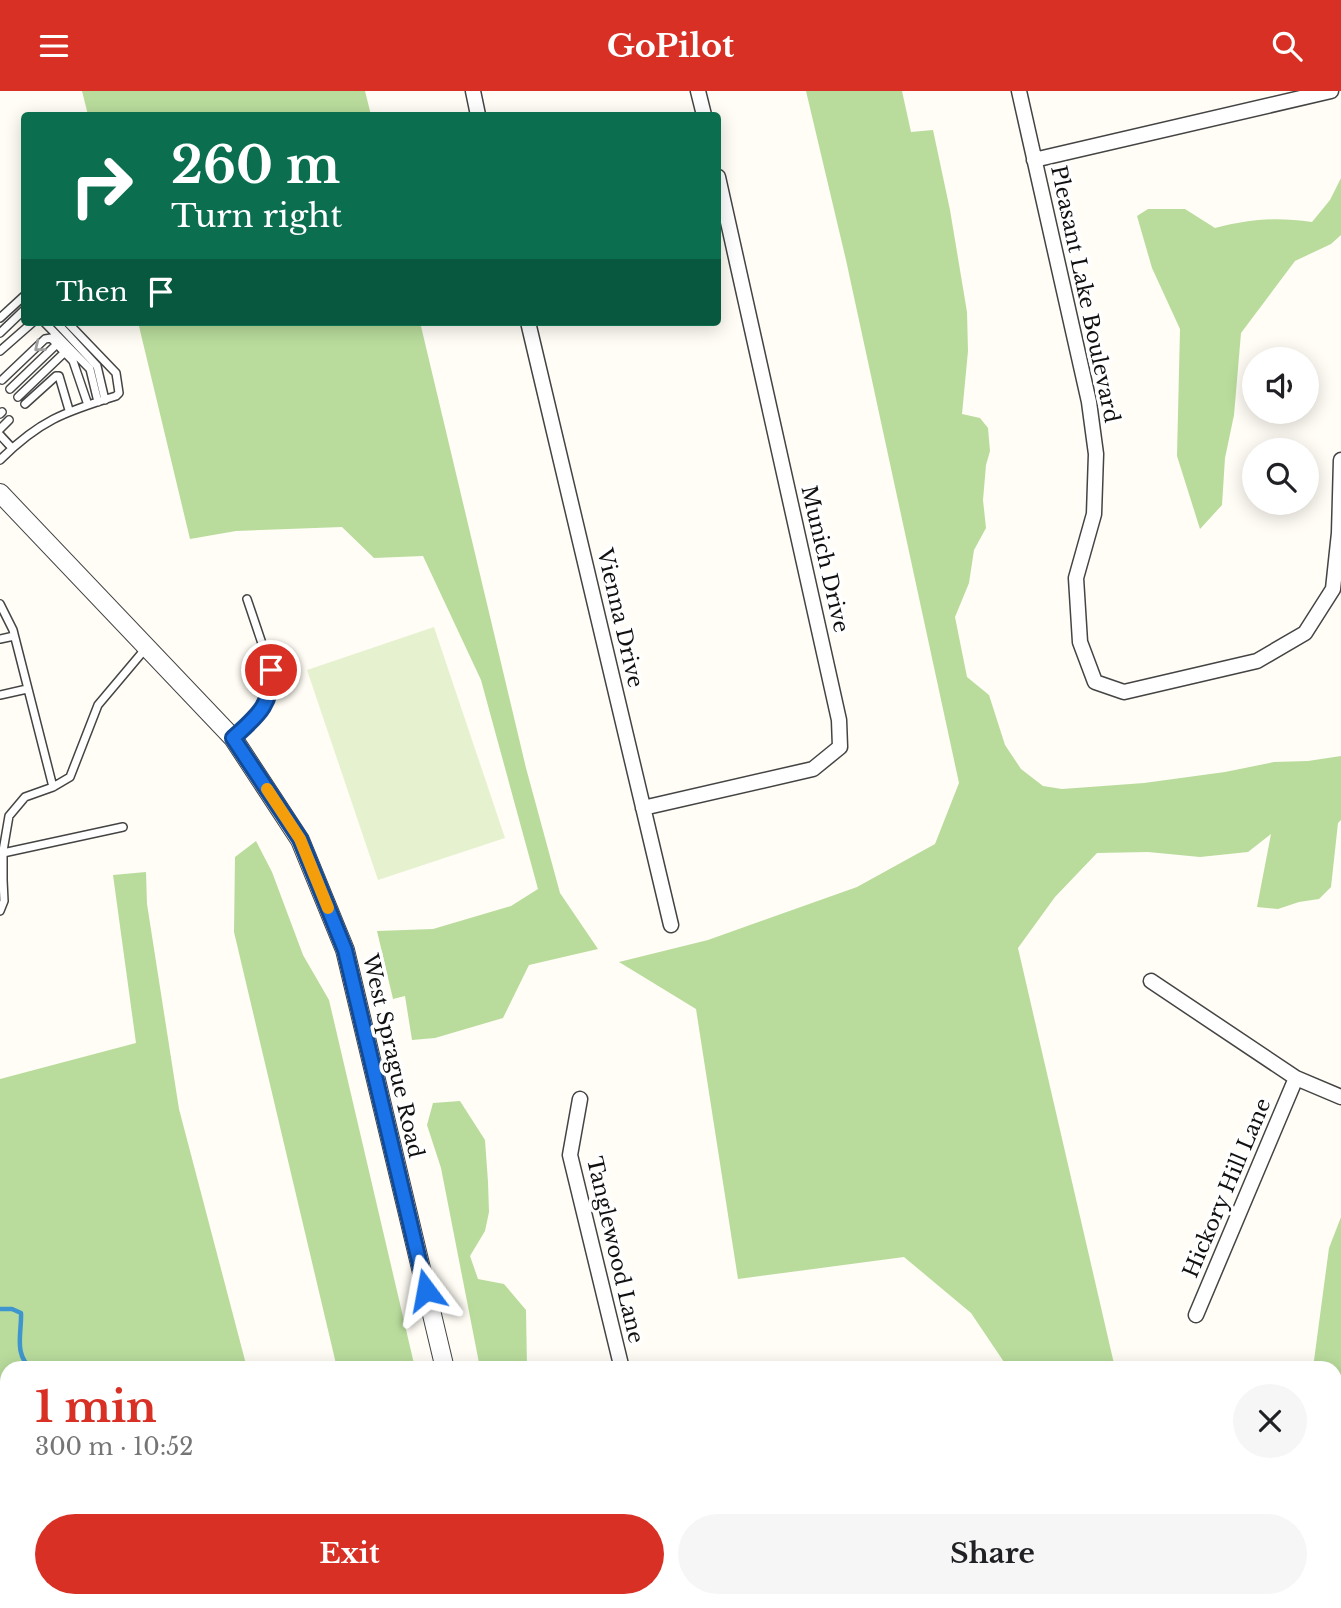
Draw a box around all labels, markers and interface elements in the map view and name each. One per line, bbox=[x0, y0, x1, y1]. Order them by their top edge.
text: GoPilot bbox=[607, 26, 734, 66]
icon: menu bbox=[35, 27, 73, 65]
icon: search bbox=[1268, 27, 1306, 65]
text: 260 m bbox=[171, 135, 340, 196]
icon: right bbox=[56, 140, 147, 231]
street label: Pleasant Lake Boulevard bbox=[1045, 163, 1125, 425]
text: Turn right bbox=[171, 196, 342, 236]
icon: arrive bbox=[142, 273, 180, 311]
text: Then bbox=[56, 276, 128, 308]
one-way arrow bbox=[34, 338, 47, 351]
map controls bbox=[1242, 347, 1319, 515]
button: sound bbox=[1242, 347, 1319, 424]
button: search bbox=[1242, 438, 1319, 515]
street label: Munich Drive bbox=[795, 483, 855, 635]
street label: Vienna Drive bbox=[591, 545, 649, 690]
pin bbox=[241, 640, 301, 700]
icon: arrive bbox=[252, 651, 290, 689]
street label: West Sprague Road bbox=[357, 950, 429, 1161]
street label: Hickory Hill Lane bbox=[1177, 1094, 1277, 1282]
street label: Tanglewood Lane bbox=[581, 1154, 649, 1346]
position arrow bbox=[389, 1253, 463, 1327]
text: 1 min bbox=[35, 1381, 157, 1433]
button: close bbox=[1233, 1384, 1307, 1458]
text: 300 m · 10:52 bbox=[35, 1433, 194, 1461]
button: Exit bbox=[35, 1514, 664, 1594]
button: Share bbox=[678, 1514, 1307, 1594]

